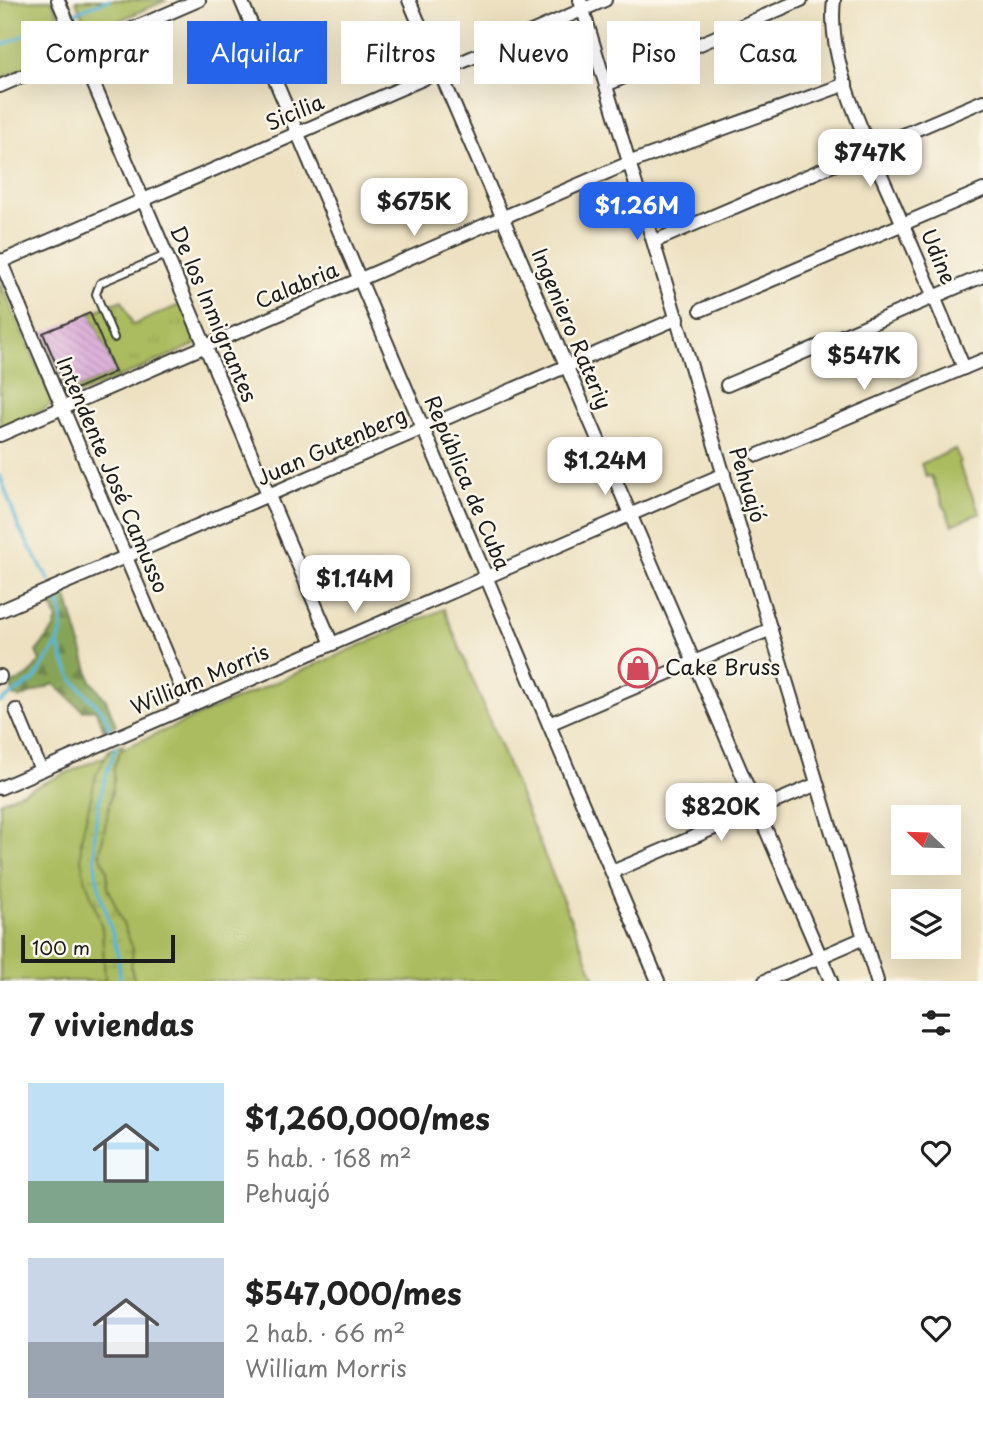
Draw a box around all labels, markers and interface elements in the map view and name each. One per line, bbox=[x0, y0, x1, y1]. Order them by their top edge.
chip: Comprar bbox=[21, 21, 173, 84]
chip: Alquilar bbox=[187, 21, 327, 84]
chip: Filtros bbox=[341, 21, 460, 84]
chip: Nuevo bbox=[474, 21, 593, 84]
chip: Piso bbox=[607, 21, 700, 84]
chip: Casa bbox=[714, 21, 821, 84]
street label: Sicilia bbox=[260, 85, 328, 138]
pin: $747K bbox=[821, 130, 919, 189]
text: $747K bbox=[834, 134, 906, 169]
pin: $675K bbox=[365, 178, 463, 238]
pin: $1.26M bbox=[580, 182, 694, 242]
text: $675K bbox=[377, 183, 451, 218]
text: $1.26M bbox=[595, 187, 679, 222]
street label: De los Inmigrantes bbox=[163, 220, 267, 407]
street label: Udine bbox=[914, 223, 966, 289]
street label: Ingeniero Rateriy bbox=[524, 243, 621, 414]
street label: Calabria bbox=[249, 252, 344, 316]
pin: $547K bbox=[815, 332, 913, 392]
text: $547K bbox=[827, 337, 901, 372]
street label: Intendente José Camusso bbox=[49, 351, 178, 597]
street label: República de Cuba bbox=[418, 390, 520, 575]
street label: Juan Gutenberg bbox=[251, 398, 411, 493]
pin: $1.24M bbox=[548, 438, 662, 497]
text: $1.24M bbox=[563, 442, 647, 477]
street label: Pehuajó bbox=[722, 443, 776, 526]
pin: $1.14M bbox=[298, 556, 412, 615]
text: $1.14M bbox=[316, 560, 394, 595]
street label: William Morris bbox=[125, 635, 273, 722]
shop icon: Cake Bruss bbox=[617, 647, 659, 689]
place label: Cake Bruss bbox=[665, 650, 780, 682]
pin: $820K bbox=[672, 784, 770, 843]
text: $820K bbox=[682, 788, 760, 823]
north arrow bbox=[891, 805, 961, 875]
map controls bbox=[891, 805, 961, 959]
button: layers bbox=[891, 889, 961, 959]
scale bar bbox=[21, 932, 175, 964]
text: 100 m bbox=[32, 933, 90, 961]
text: 7 viviendas bbox=[28, 1001, 194, 1046]
icon: filters bbox=[917, 1004, 955, 1042]
text: $1,260,000/mes bbox=[245, 1095, 490, 1140]
icon: home bbox=[84, 1111, 168, 1195]
icon: heart bbox=[917, 1134, 955, 1172]
text: 5 hab. · 168 m² bbox=[245, 1140, 412, 1175]
text: Pehuajó bbox=[245, 1175, 330, 1210]
text: $547,000/mes bbox=[245, 1270, 462, 1315]
icon: home bbox=[84, 1286, 168, 1370]
icon: heart bbox=[917, 1309, 955, 1347]
text: 2 hab. · 66 m² bbox=[245, 1315, 405, 1350]
text: William Morris bbox=[245, 1350, 407, 1385]

